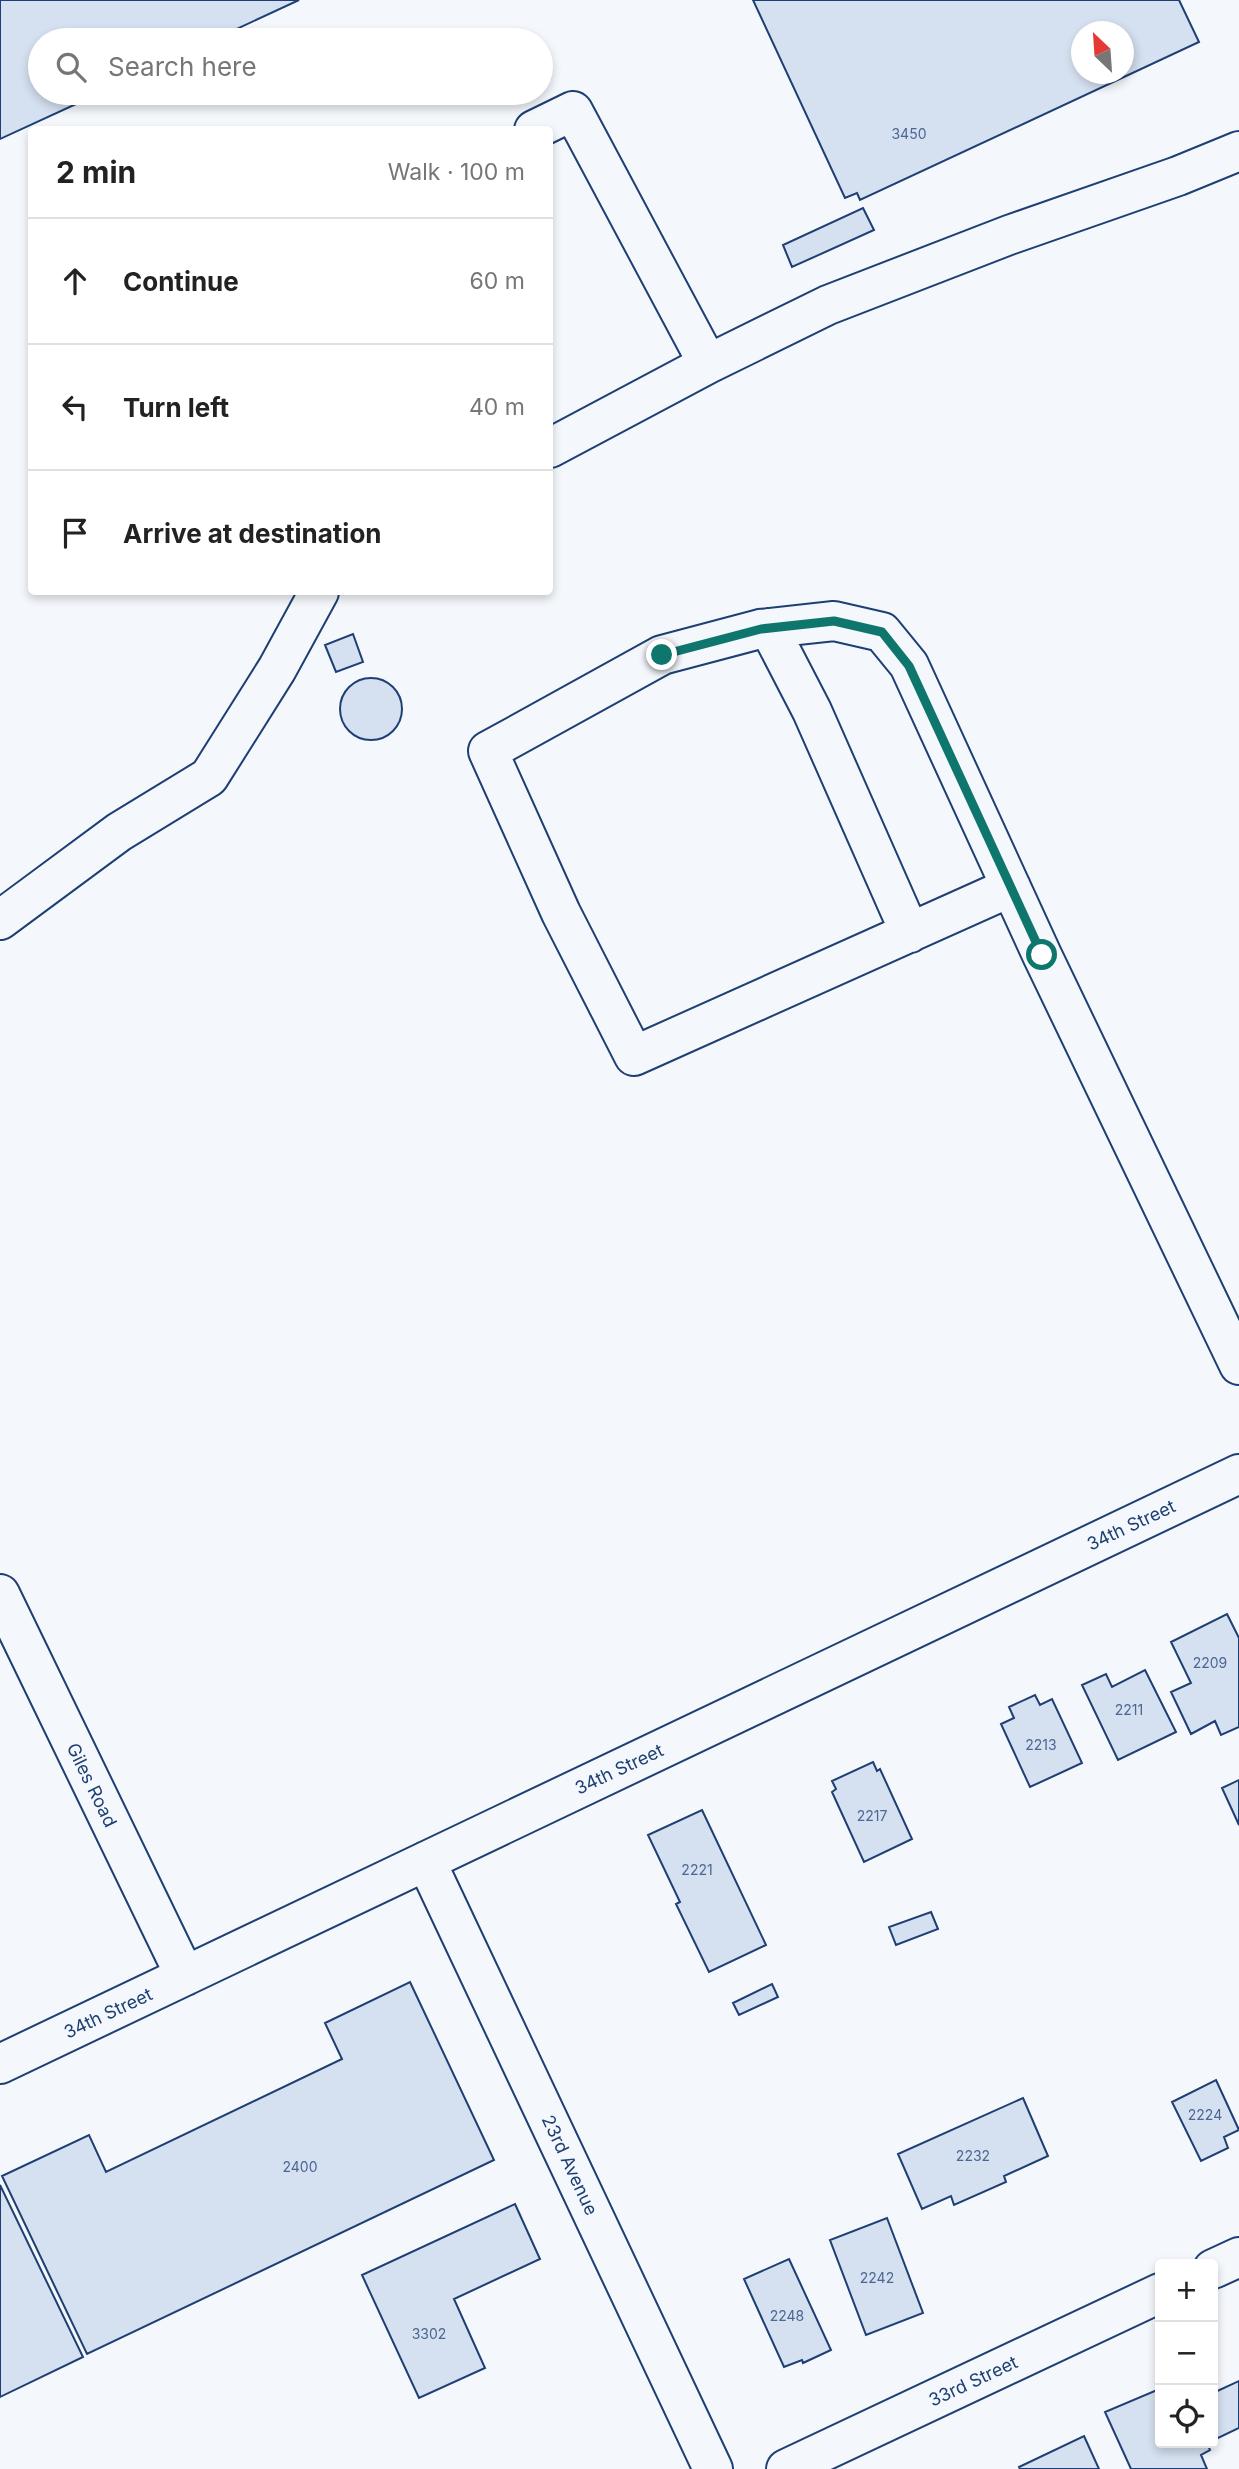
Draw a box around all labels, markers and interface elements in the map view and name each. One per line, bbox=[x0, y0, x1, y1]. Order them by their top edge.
north arrow bbox=[1071, 21, 1134, 84]
search box bbox=[28, 28, 553, 105]
icon: search bbox=[52, 48, 90, 86]
text: Search here bbox=[108, 51, 257, 82]
house number: 3450 bbox=[891, 125, 927, 142]
text: 2 min bbox=[56, 154, 136, 190]
text: Walk · 100 m bbox=[388, 158, 525, 186]
icon: ahead bbox=[56, 262, 94, 300]
text: Continue bbox=[123, 266, 239, 297]
text: 60 m bbox=[470, 267, 525, 295]
icon: left bbox=[56, 388, 94, 426]
text: Turn left bbox=[123, 392, 229, 423]
text: 40 m bbox=[469, 393, 525, 421]
icon: arrive bbox=[56, 514, 94, 552]
text: Arrive at destination bbox=[123, 518, 382, 549]
route end bbox=[646, 639, 677, 670]
route start bbox=[1026, 939, 1057, 970]
street label: 34th Street bbox=[1083, 1495, 1179, 1555]
house number: 2209 bbox=[1193, 1654, 1227, 1671]
house number: 2211 bbox=[1115, 1701, 1143, 1718]
house number: 2213 bbox=[1025, 1736, 1057, 1753]
street label: 34th Street bbox=[571, 1739, 667, 1799]
street label: Giles Road bbox=[63, 1740, 121, 1830]
house number: 2217 bbox=[857, 1807, 887, 1824]
house number: 2221 bbox=[681, 1861, 713, 1878]
street label: 34th Street bbox=[60, 1983, 156, 2043]
house number: 2224 bbox=[1188, 2106, 1222, 2123]
street label: 23rd Avenue bbox=[538, 2112, 602, 2218]
house number: 2232 bbox=[956, 2147, 990, 2164]
house number: 2400 bbox=[282, 2158, 318, 2175]
map controls bbox=[1155, 2259, 1218, 2448]
button: + bbox=[1155, 2259, 1218, 2322]
house number: 2242 bbox=[860, 2269, 894, 2286]
house number: 2248 bbox=[770, 2307, 804, 2324]
button: − bbox=[1155, 2322, 1218, 2385]
house number: 3302 bbox=[412, 2325, 446, 2342]
street label: 33rd Street bbox=[925, 2351, 1021, 2411]
button: locate bbox=[1155, 2385, 1218, 2448]

